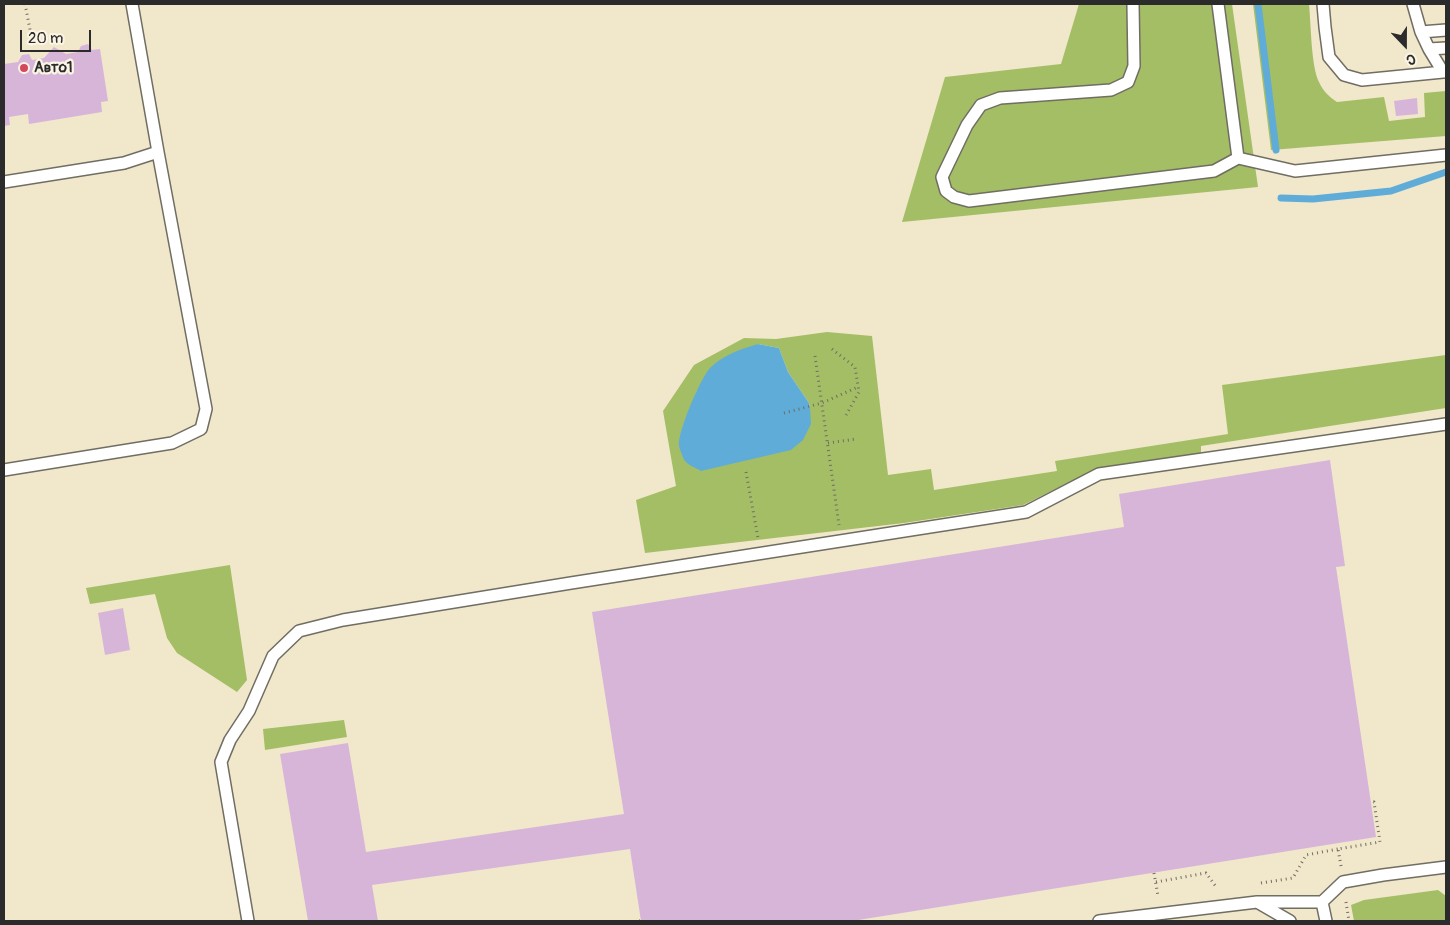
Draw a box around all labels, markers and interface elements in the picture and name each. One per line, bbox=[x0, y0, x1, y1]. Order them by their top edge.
scale bar bbox=[22, 20, 94, 52]
north arrow bbox=[1380, 20, 1430, 70]
text: 20 m bbox=[28, 29, 63, 48]
text: С bbox=[1404, 50, 1418, 69]
place label: Авто1 bbox=[34, 59, 73, 77]
marker: Авто1 bbox=[18, 62, 30, 74]

